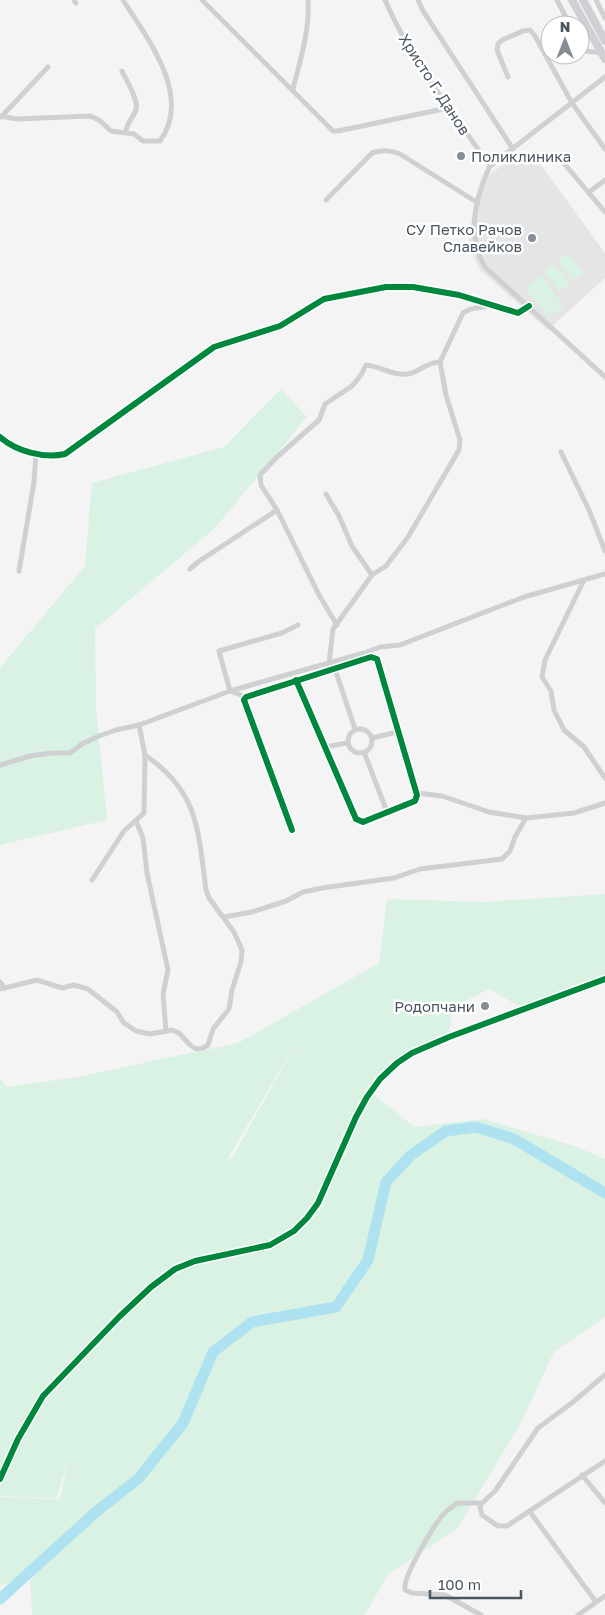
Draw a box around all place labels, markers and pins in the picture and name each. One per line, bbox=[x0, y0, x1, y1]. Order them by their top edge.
place label: Поликлиника bbox=[471, 147, 571, 165]
marker: Поликлиника bbox=[455, 150, 467, 162]
place label: СУ Петко Рачов Славейков bbox=[406, 220, 522, 255]
marker: СУ Петко Рачов Славейков bbox=[526, 232, 538, 244]
place label: Родопчани bbox=[394, 997, 475, 1015]
marker: Родопчани bbox=[479, 1000, 491, 1012]

